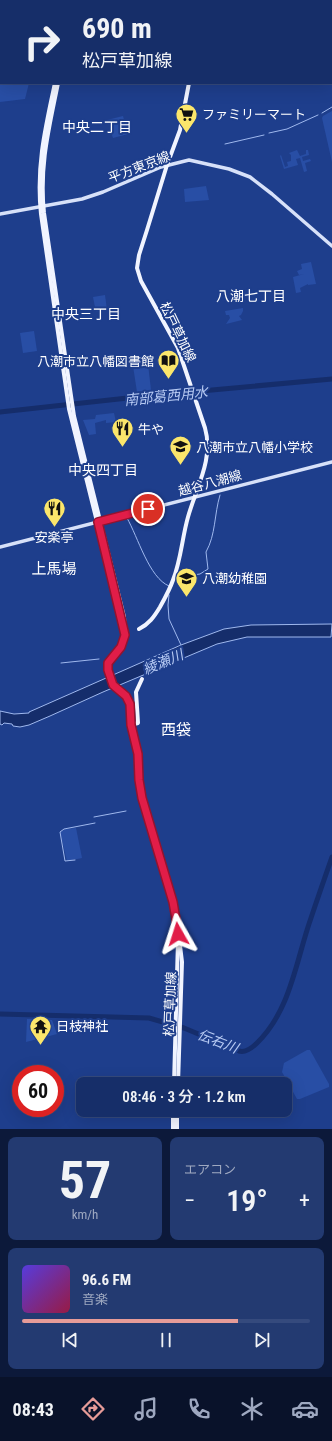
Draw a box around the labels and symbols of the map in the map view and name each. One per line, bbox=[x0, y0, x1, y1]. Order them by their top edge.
supermarket icon: ファミリーマート bbox=[174, 101, 200, 134]
place label: ファミリーマート bbox=[202, 107, 306, 122]
district label: 中央二丁目 bbox=[62, 119, 132, 135]
street label: 平方東京線 bbox=[106, 148, 172, 186]
district label: 八潮七丁目 bbox=[216, 288, 286, 304]
street label: 松戸草加線 bbox=[157, 299, 199, 365]
district label: 中央三丁目 bbox=[51, 306, 121, 322]
library icon: 八潮市立八幡図書館 bbox=[156, 348, 182, 381]
place label: 八潮市立八幡図書館 bbox=[37, 354, 154, 369]
water label: 南部葛西用水 bbox=[123, 383, 211, 408]
restaurant icon: 牛や bbox=[110, 416, 136, 449]
place label: 牛や bbox=[138, 422, 164, 437]
school or university icon: 八潮市立八幡小学校 bbox=[168, 434, 194, 467]
place label: 八潮市立八幡小学校 bbox=[196, 440, 313, 455]
district label: 中央四丁目 bbox=[68, 462, 138, 478]
street label: 越谷八潮線 bbox=[177, 467, 243, 499]
pin bbox=[131, 492, 165, 526]
restaurant icon: 安楽亭 bbox=[41, 496, 67, 529]
place label: 安楽亭 bbox=[34, 530, 74, 545]
district label: 上馬場 bbox=[31, 560, 77, 578]
school or university icon: 八潮幼稚園 bbox=[174, 565, 200, 598]
place label: 八潮幼稚園 bbox=[202, 571, 267, 586]
water label: 綾瀬川 bbox=[141, 646, 187, 678]
district label: 西袋 bbox=[161, 721, 191, 739]
position arrow bbox=[157, 913, 199, 955]
street label: 松戸草加線 bbox=[161, 971, 179, 1037]
temple icon: 日枝神社 bbox=[27, 1013, 53, 1046]
place label: 日枝神社 bbox=[56, 1019, 108, 1034]
water label: 伝右川 bbox=[196, 1026, 242, 1057]
speed limit sign: 60 bbox=[12, 1065, 64, 1117]

